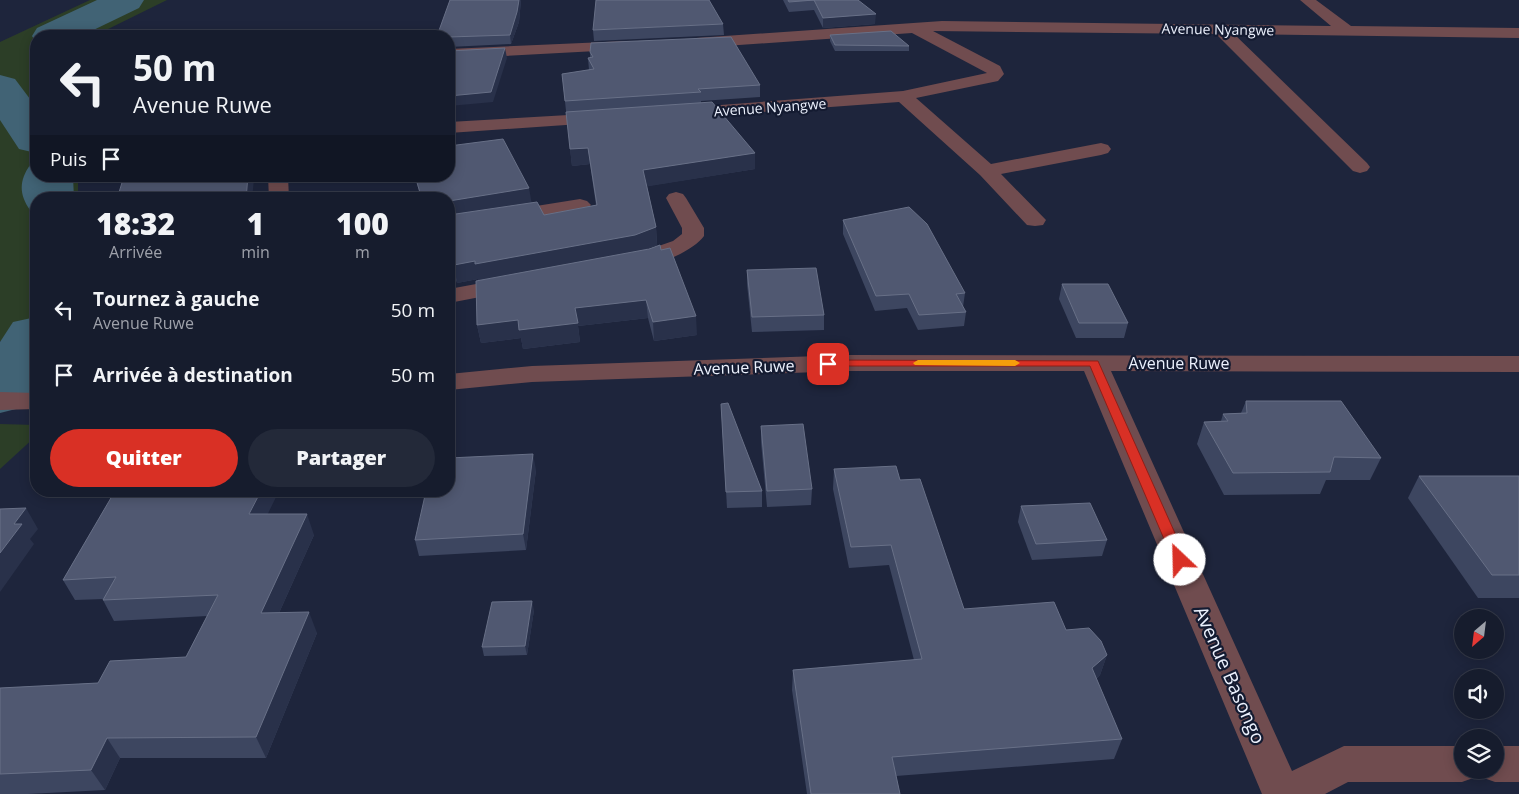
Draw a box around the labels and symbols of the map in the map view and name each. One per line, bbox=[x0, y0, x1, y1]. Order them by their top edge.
street label: Avenue Nyangwe bbox=[1162, 19, 1275, 39]
street label: Avenue Nyangwe bbox=[713, 94, 827, 120]
pin bbox=[807, 343, 849, 385]
street label: Avenue Ruwe bbox=[1129, 352, 1229, 374]
street label: Avenue Ruwe bbox=[693, 354, 795, 380]
position arrow bbox=[1153, 533, 1205, 585]
street label: Avenue Basongo bbox=[1188, 602, 1272, 748]
north arrow bbox=[1454, 609, 1504, 659]

